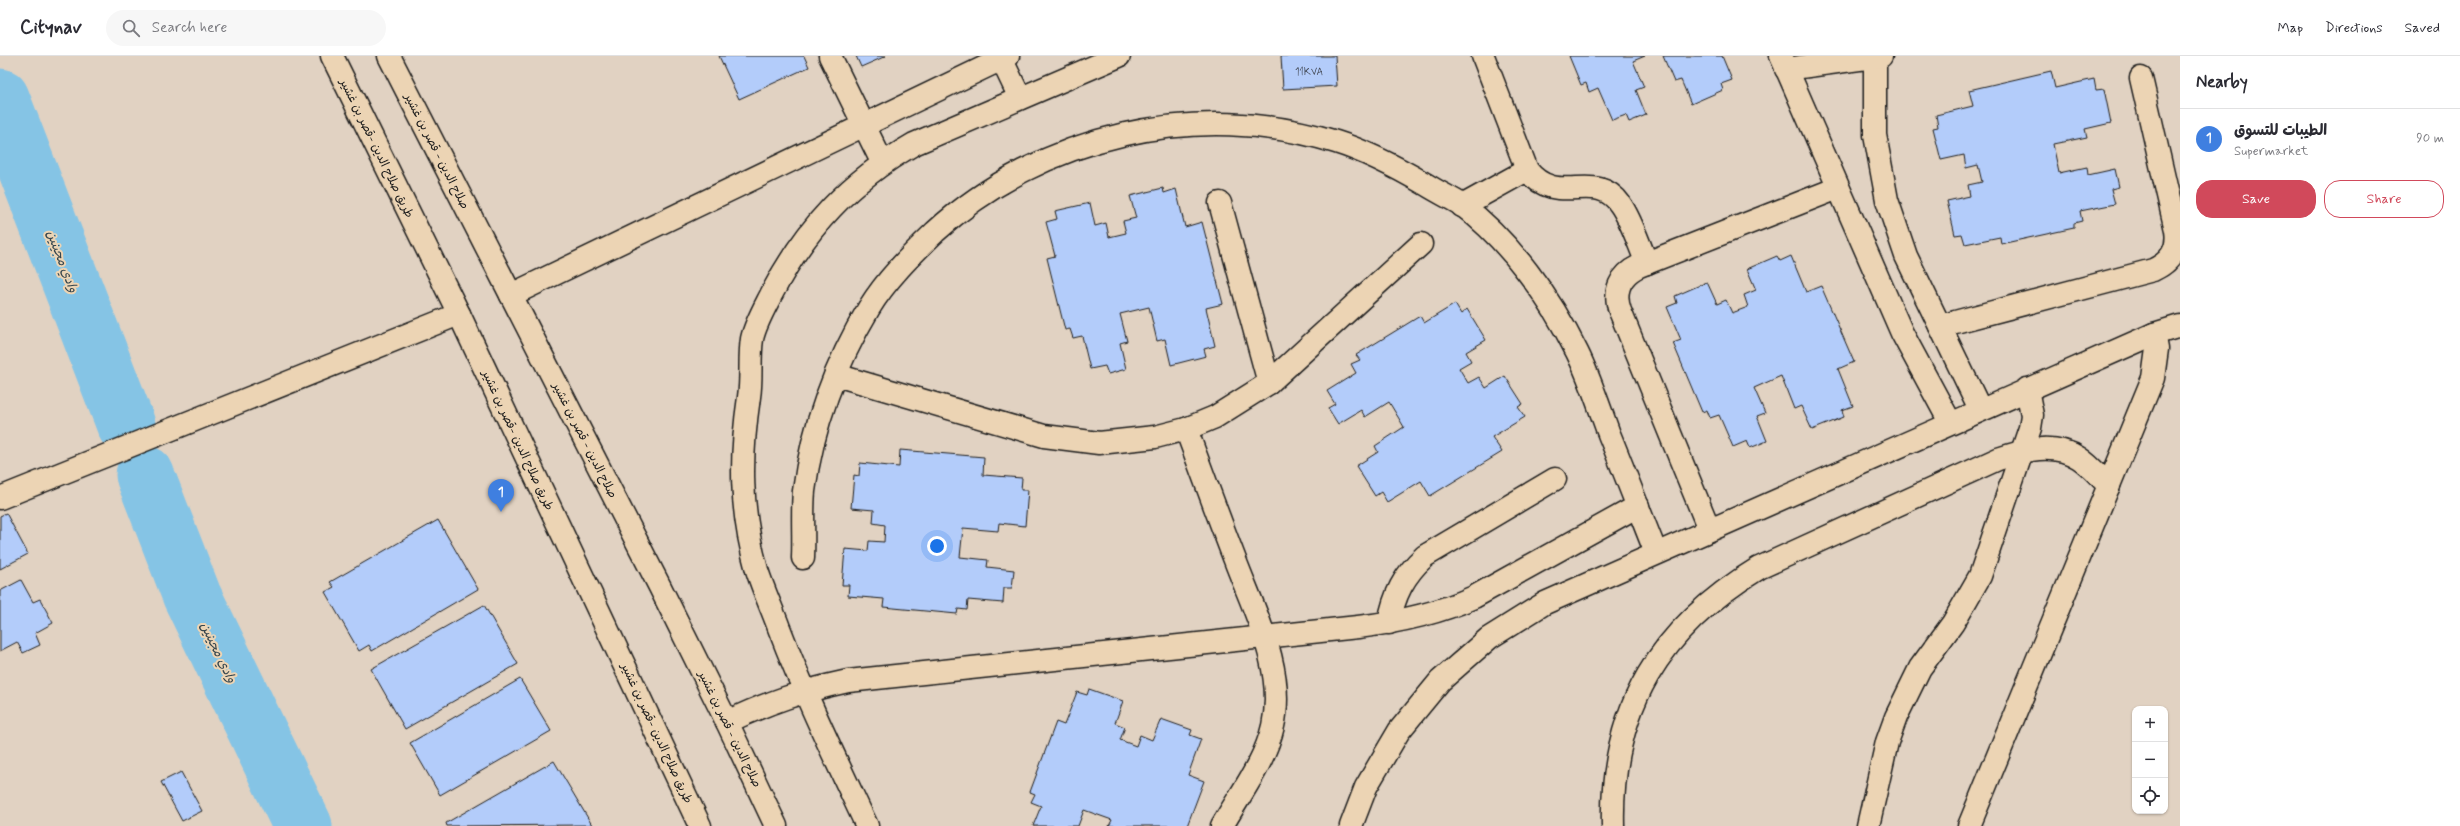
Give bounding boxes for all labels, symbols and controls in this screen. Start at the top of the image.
search box [106,10,386,46]
text: Citynav [20,15,82,40]
icon: search [120,17,142,39]
text: Search here [152,18,227,38]
text: Map [2277,19,2303,37]
text: Directions [2325,19,2383,37]
text: Saved [2405,19,2440,37]
house number: 11KVA [1295,66,1323,79]
text: Nearby [2196,71,2248,93]
street label: طريق صلاح الدين -قصر بن غشير [335,75,417,221]
street label: صلاح الدين - قصر بن غشير [399,90,472,212]
text: الطيبات للتسوق [2234,121,2327,141]
text: 1 [2206,130,2212,147]
text: 90 m [2416,130,2444,147]
text: Supermarket [2234,143,2308,160]
button: Save [2196,180,2316,218]
button: Share [2324,180,2444,218]
water label: وادي مجينين [42,228,81,295]
street label: طريق صلاح الدين -قصر بن غشير [477,367,557,513]
street label: صلاح الدين - قصر بن غشير [547,379,620,501]
pin: 1 [488,479,514,512]
your location [927,536,947,556]
water label: وادي مجينين [196,620,240,686]
street label: طريق صلاح الدين -قصر بن غشير [616,660,696,806]
street label: صلاح الدين - قصر بن غشير [693,668,764,790]
map controls [2132,706,2168,814]
button: + [2132,706,2168,742]
button: − [2132,742,2168,778]
button: locate [2132,778,2168,814]

